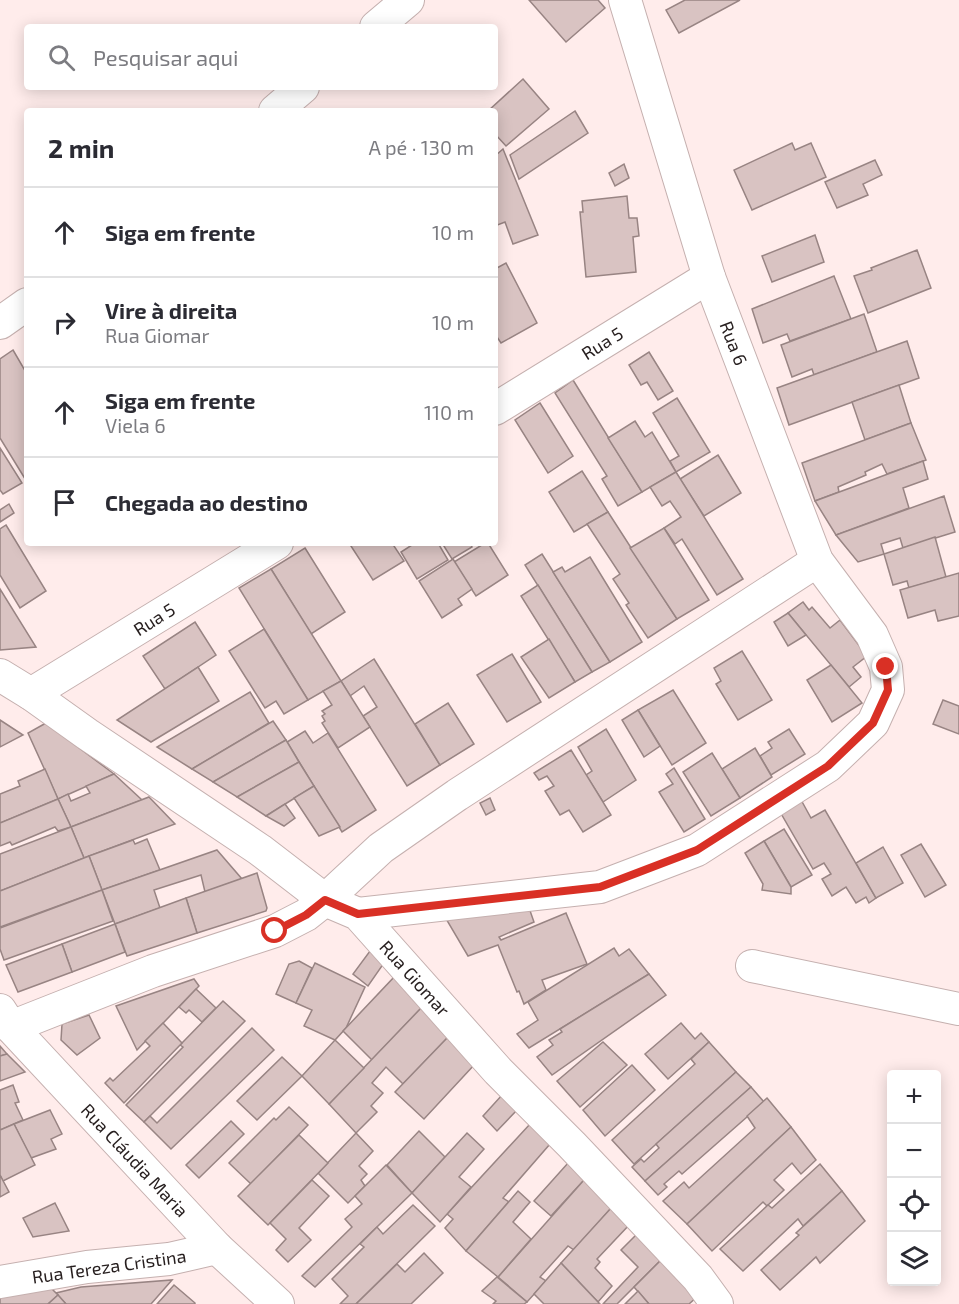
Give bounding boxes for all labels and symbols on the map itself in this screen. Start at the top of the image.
street label: Rua 6 [716,318,752,368]
street label: Rua 5 [577,322,627,364]
street label: Rua 5 [129,598,179,640]
route end [872,653,898,679]
route start [261,917,287,943]
street label: Rua Giomar [375,936,455,1020]
street label: Rua Cláudia Maria [77,1099,193,1221]
street label: Rua Tereza Cristina [30,1244,188,1288]

